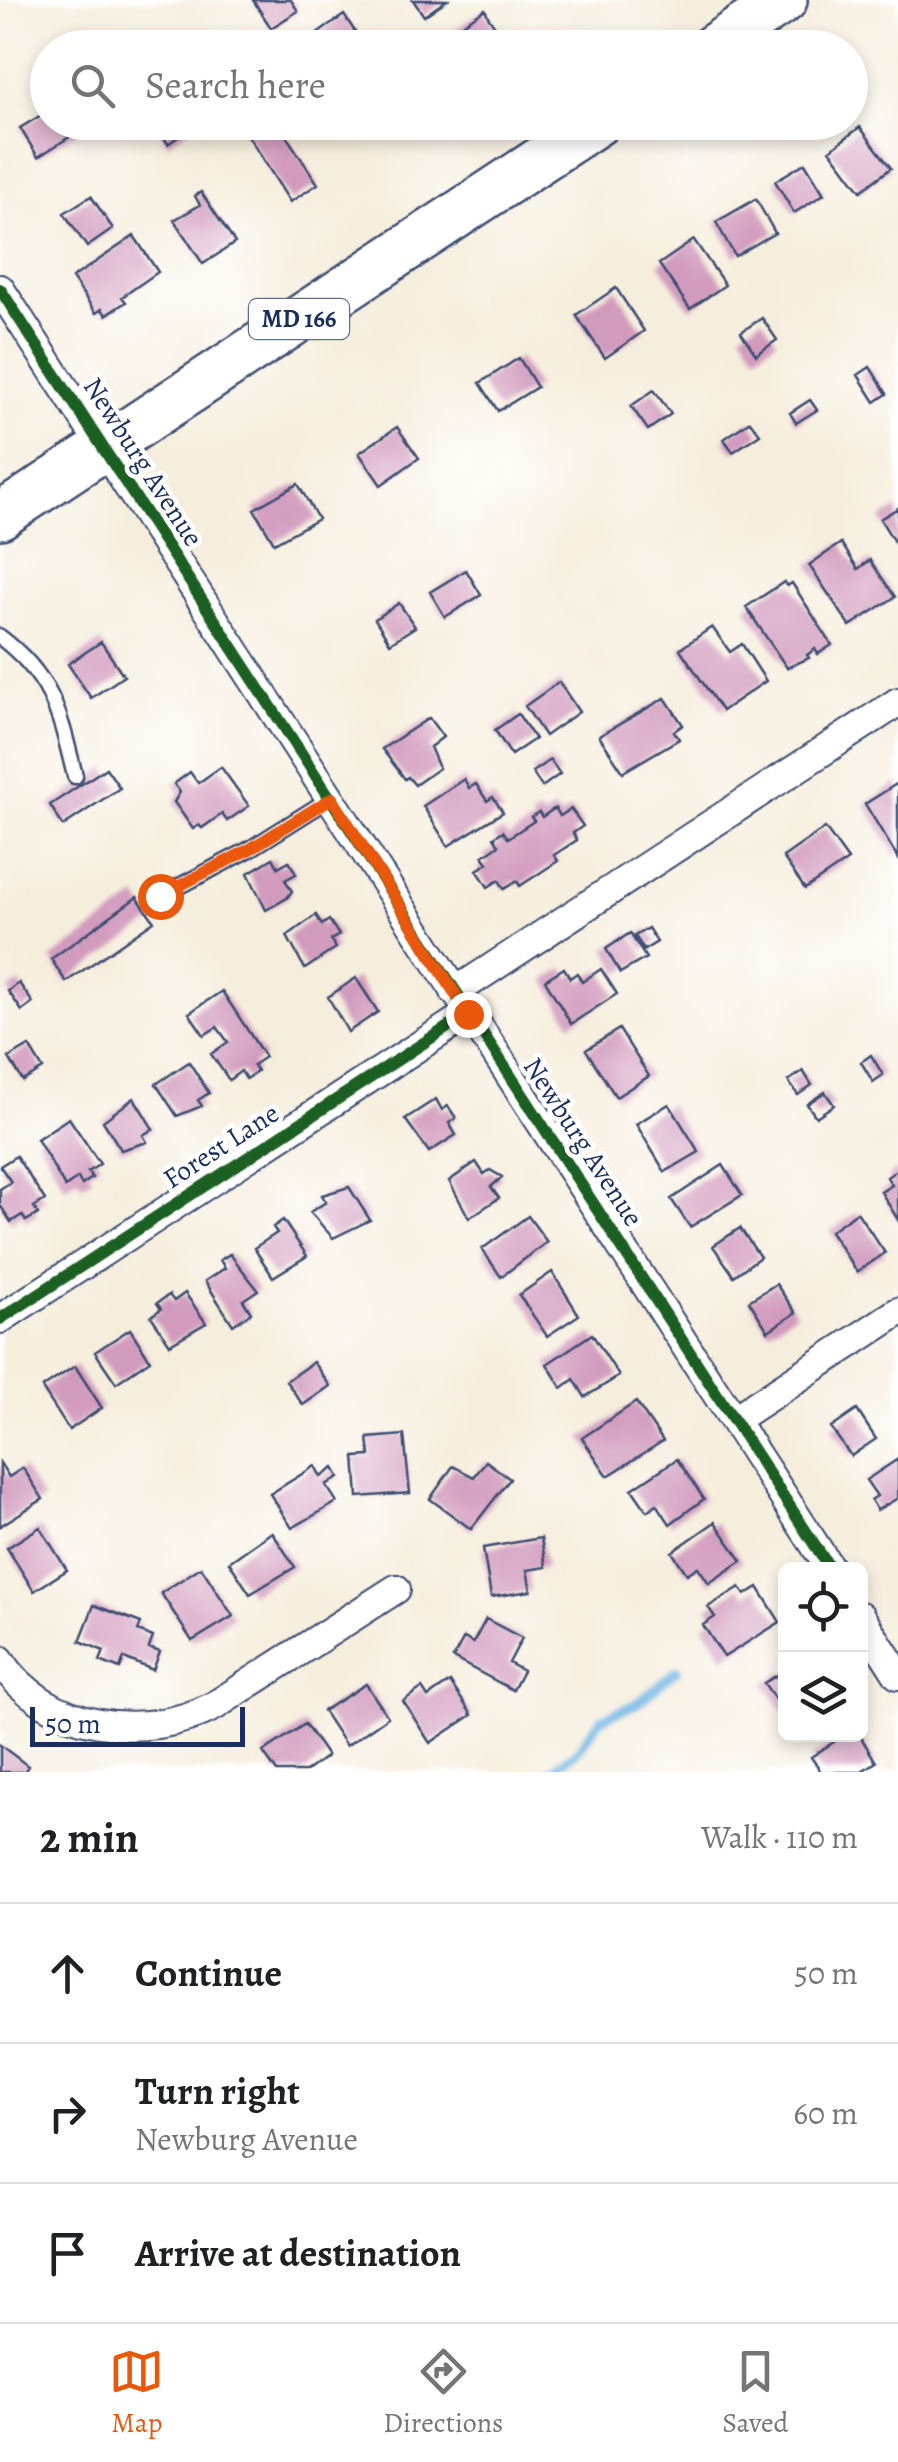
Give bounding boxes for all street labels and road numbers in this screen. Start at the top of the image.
road number: MD 166 [249,299,349,339]
street label: Newburg Avenue [74,370,212,554]
street label: Newburg Avenue [514,1050,652,1234]
street label: Forest Lane [156,1094,286,1198]

